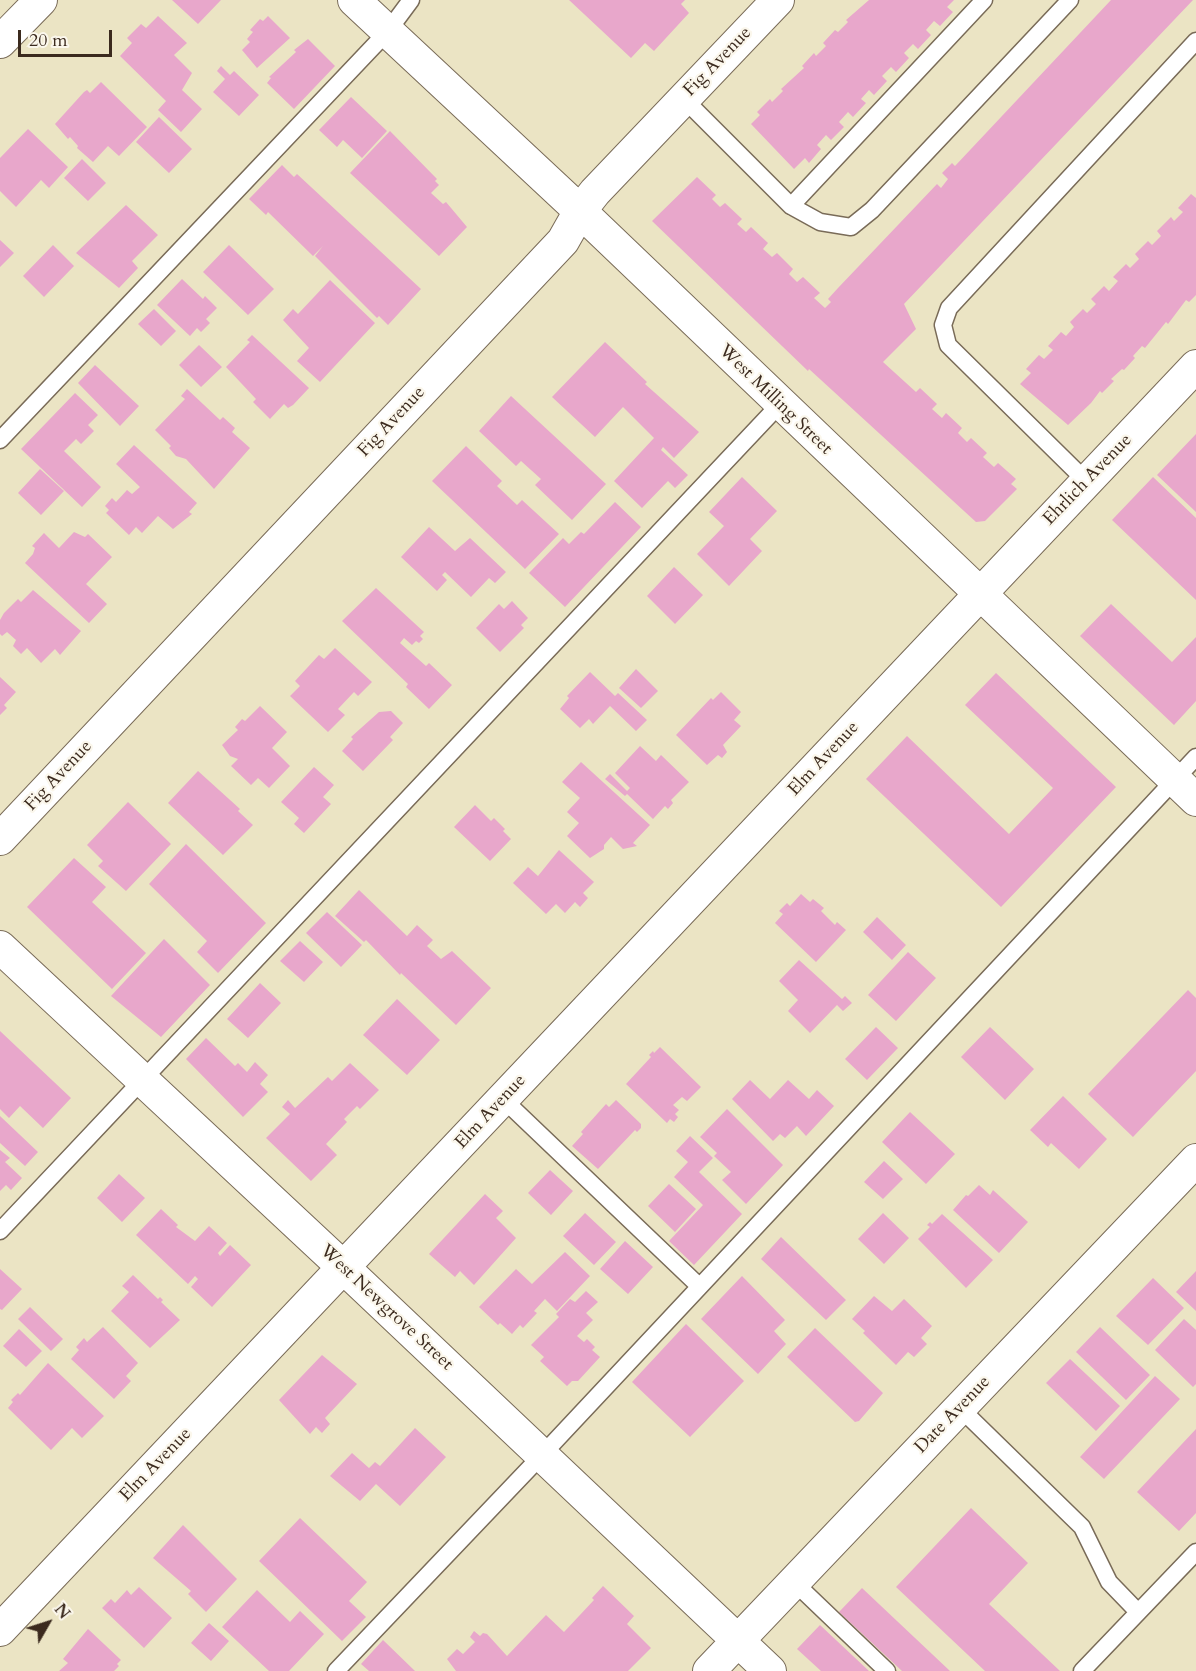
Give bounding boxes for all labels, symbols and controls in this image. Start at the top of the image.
scale bar [21,18,116,56]
street label: Fig Avenue [679,23,757,101]
text: 20 m [29,28,68,53]
street label: West Milling Street [714,340,836,460]
street label: Fig Avenue [354,382,430,462]
street label: Ehrlich Avenue [1039,430,1137,530]
street label: Elm Avenue [784,717,864,801]
street label: Fig Avenue [21,736,97,816]
street label: Elm Avenue [451,1070,531,1154]
street label: West Newgrove Street [315,1241,457,1375]
street label: Date Avenue [911,1372,995,1458]
street label: Elm Avenue [116,1424,196,1506]
north arrow [18,1593,78,1653]
text: N [49,1599,75,1624]

